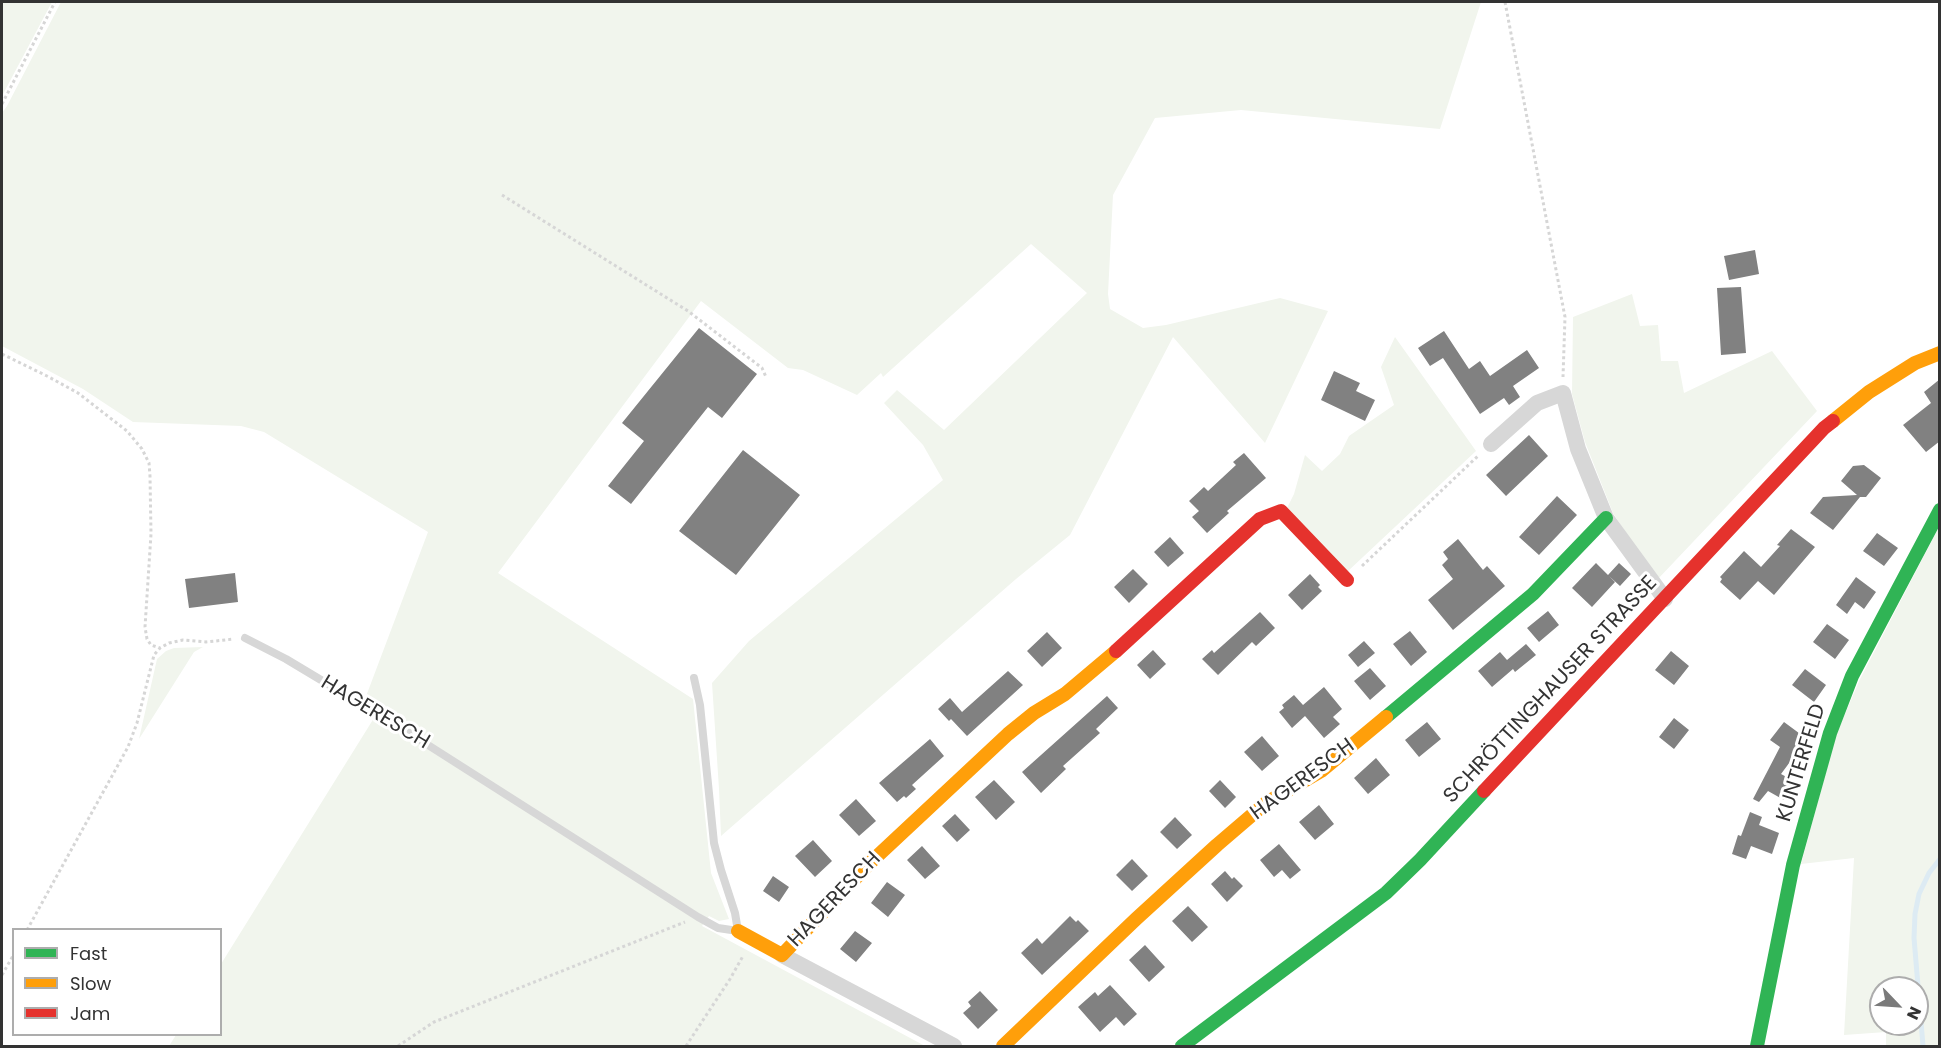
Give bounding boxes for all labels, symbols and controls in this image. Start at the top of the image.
street label: SCHRÖTTINGHAUSER STRASSE [1439,571,1663,809]
street label: HAGERESCH [316,671,434,755]
street label: KUNTERFELD [1772,701,1832,825]
street label: HAGERESCH [1246,734,1360,826]
street label: HAGERESCH [783,847,887,953]
legend [12,928,222,1036]
text: Fast [70,941,107,966]
text: Slow [70,971,111,996]
north arrow [1869,976,1929,1036]
text: Jam [70,1001,110,1026]
text: N [1901,1003,1927,1023]

